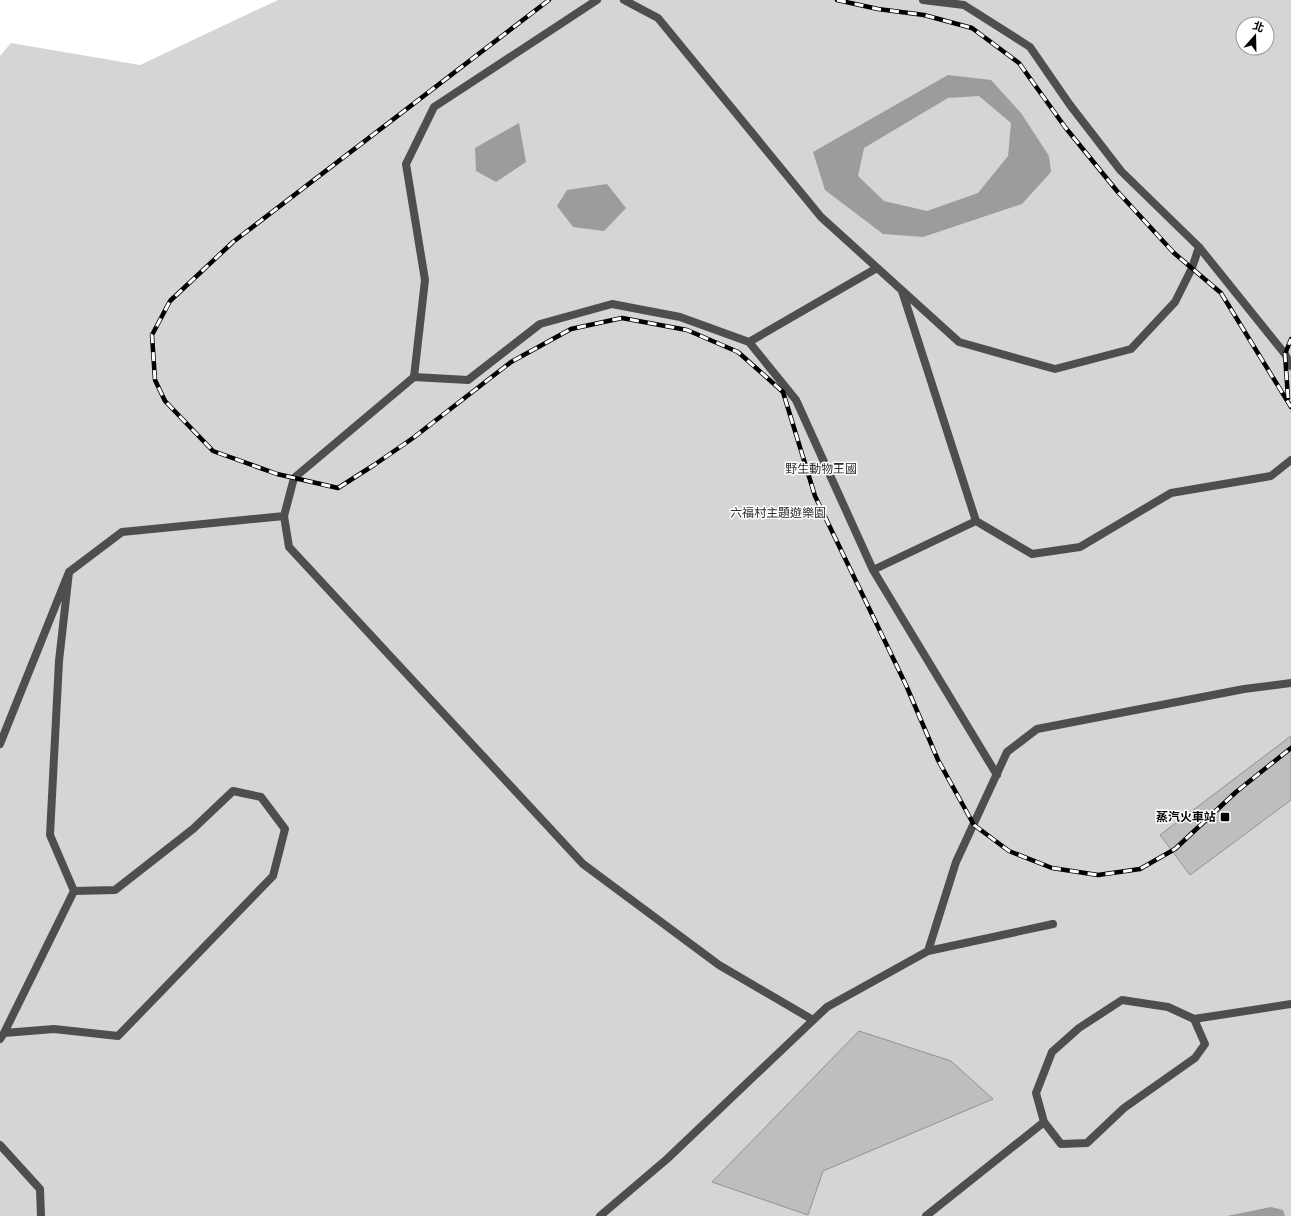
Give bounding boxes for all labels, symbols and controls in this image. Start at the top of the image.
north arrow [1235,16,1275,56]
text: 北 [1251,18,1266,35]
park label: 野生動物王國 [785,461,857,476]
park label: 六福村主題遊樂園 [730,505,826,520]
place label: 蒸汽火車站 [1156,809,1216,824]
marker: 蒸汽火車站 [1219,811,1231,823]

